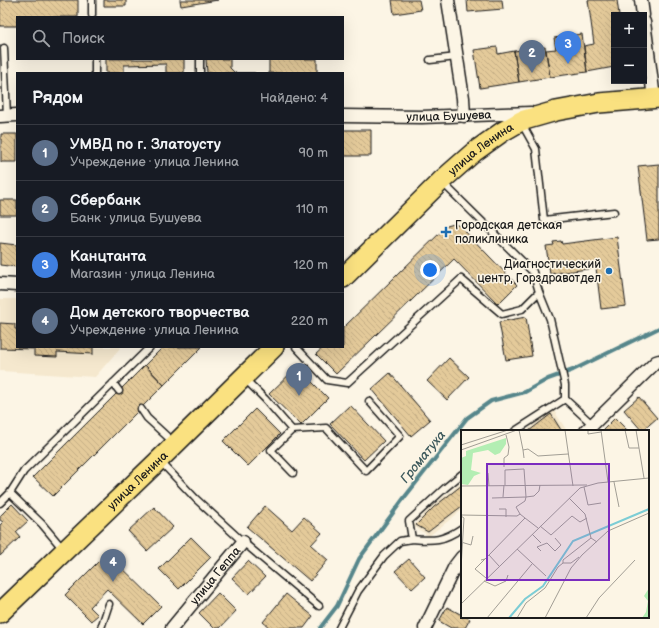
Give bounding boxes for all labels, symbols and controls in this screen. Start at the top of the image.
map controls [611,12,647,84]
button: + [611,12,647,48]
search box [16,16,344,60]
icon: search [30,27,52,49]
text: Поиск [62,29,105,48]
pin: 3 [555,31,581,64]
pin: 2 [519,40,545,73]
button: − [611,48,647,84]
text: Рядом [32,88,83,108]
text: Найдено: 4 [260,90,328,106]
street label: улица Бушуева [406,107,492,125]
street label: улица Ленина [445,120,516,179]
text: УМВД по г. Златоусту [70,135,221,154]
text: 1 [42,145,48,161]
text: 90 m [299,145,328,161]
text: Учреждение · улица Ленина [70,154,239,170]
text: Сбербанк [70,191,141,210]
text: 2 [41,201,49,217]
text: 110 m [296,201,328,217]
text: Банк · улица Бушуева [70,210,202,226]
place label: Городская детская поликлиника [455,218,562,247]
marker: Городская детская поликлиника [440,226,452,238]
text: Канцтанта [70,247,146,266]
text: 3 [41,257,49,273]
text: 120 m [293,257,328,273]
place label: Диагностический центр, Горздравотдел [478,257,601,286]
your location [420,260,440,280]
text: Магазин · улица Ленина [70,266,215,282]
marker: Диагностический центр, Горздравотдел [604,266,614,276]
text: Дом детского творчества [70,303,249,322]
text: 4 [41,313,49,329]
text: 220 m [291,313,328,329]
text: Учреждение · улица Ленина [70,322,239,338]
pin: 1 [286,363,312,396]
water label: Громатуха [397,427,449,487]
inset map [461,430,649,618]
street label: улица Ленина [104,448,171,513]
street label: улица Геппа [187,543,244,608]
pin: 4 [100,549,126,582]

